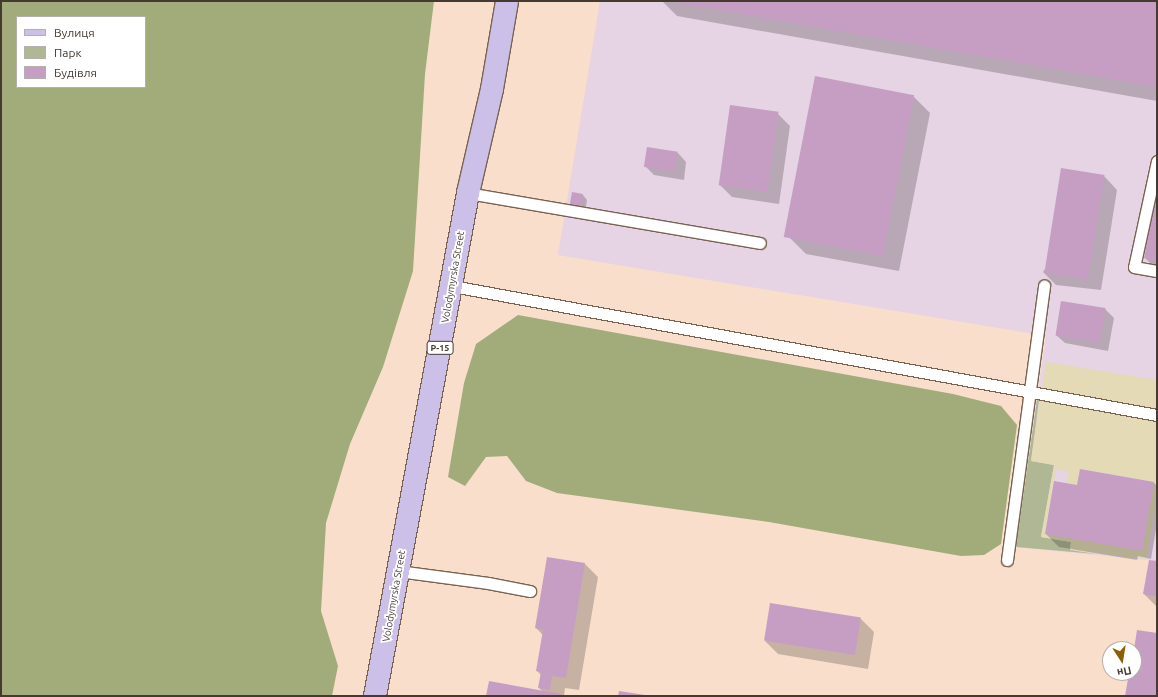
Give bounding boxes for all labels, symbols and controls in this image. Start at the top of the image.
legend [16,16,146,88]
text: Вулиця [54,26,95,39]
text: Парк [54,46,82,59]
text: Будівля [54,66,97,79]
street label: Volodymyrska Street [439,230,467,324]
road number: Р-15 [426,341,454,355]
street label: Volodymyrska Street [380,549,408,643]
north arrow [1102,641,1142,681]
text: Пн [1116,664,1133,679]

